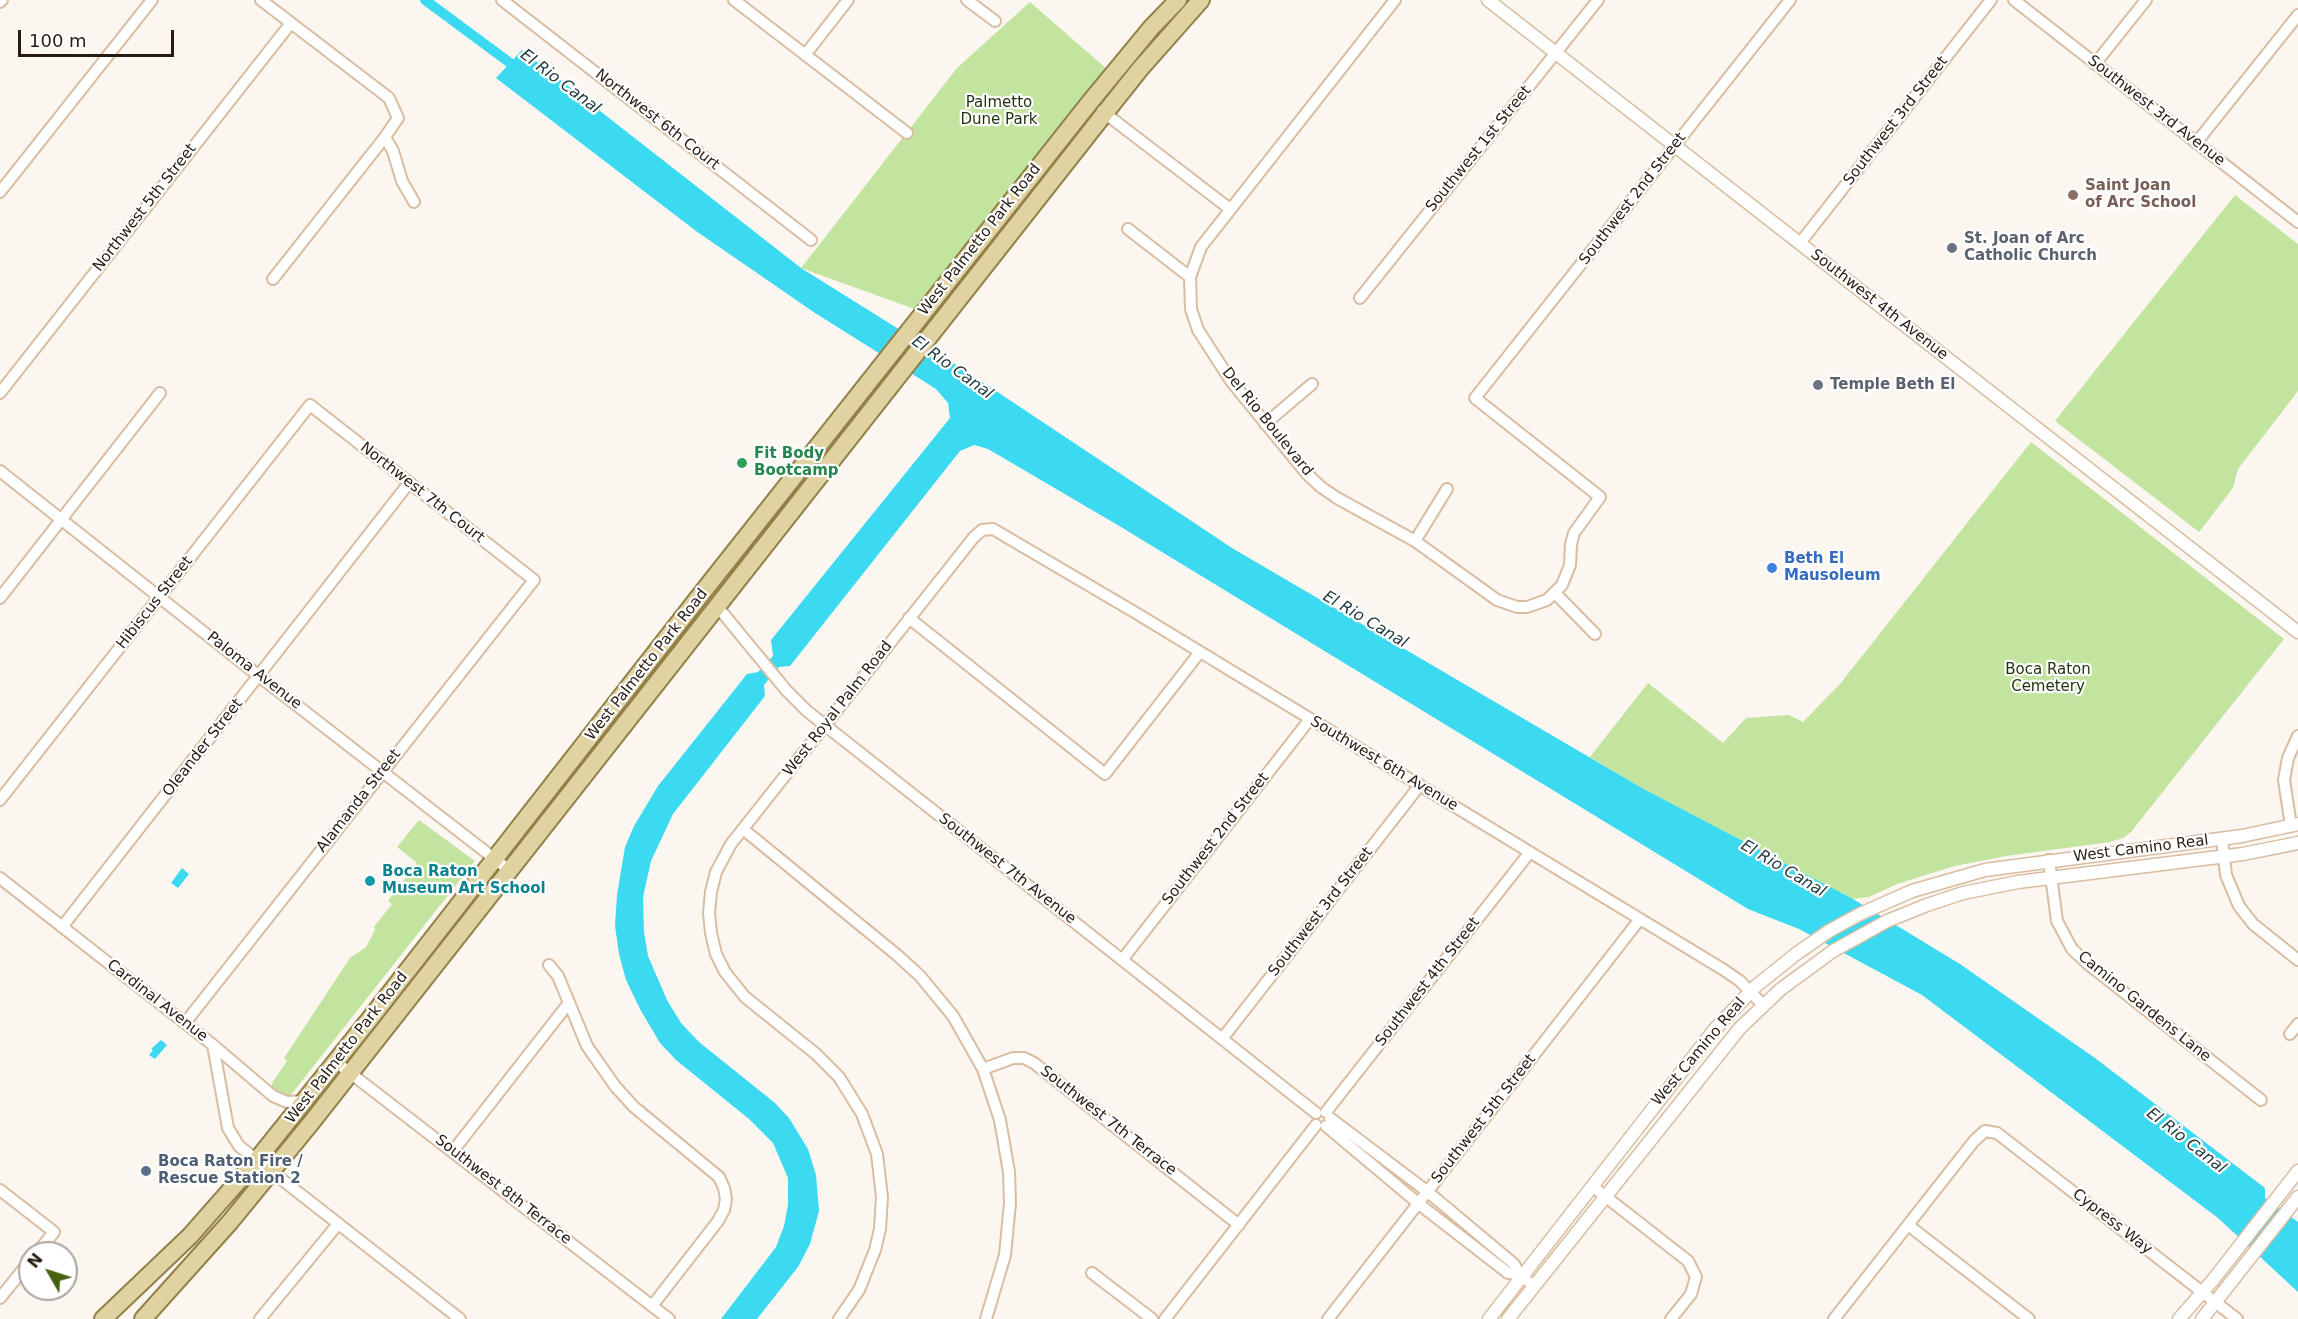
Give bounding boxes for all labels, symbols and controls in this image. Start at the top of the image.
scale bar [21,18,177,56]
text: 100 m [29,30,87,51]
water label: El Rio Canal [516,46,604,118]
street label: Southwest 3rd Avenue [2084,52,2228,170]
street label: Southwest 3rd Street [1840,53,1952,189]
street label: Northwest 6th Court [591,66,723,174]
street label: Southwest 1st Street [1423,82,1535,216]
park label: Palmetto Dune Park [961,94,1037,129]
street label: Southwest 2nd Street [1576,129,1690,269]
street label: Northwest 5th Street [90,141,200,275]
street label: West Palmetto Park Road [915,160,1045,320]
place label: Saint Joan of Arc School [2085,177,2196,212]
marker: Saint Joan of Arc School [2066,188,2080,202]
place label: St. Joan of Arc Catholic Church [1964,230,2097,265]
marker: St. Joan of Arc Catholic Church [1945,241,1959,255]
street label: Southwest 4th Avenue [1807,246,1951,364]
water label: El Rio Canal [908,332,996,404]
street label: Del Rio Boulevard [1218,364,1316,480]
place label: Temple Beth El [1830,376,1955,394]
marker: Temple Beth El [1811,378,1825,392]
street label: Northwest 7th Court [356,439,488,547]
place label: Fit Body Bootcamp [754,445,839,480]
marker: Fit Body Bootcamp [735,456,749,470]
place label: Beth El Mausoleum [1784,550,1881,585]
street label: Hibiscus Street [113,553,197,653]
marker: Beth El Mausoleum [1765,561,1779,575]
street label: West Palmetto Park Road [582,585,712,745]
water label: El Rio Canal [1319,587,1411,653]
street label: Paloma Avenue [203,628,305,714]
street label: West Royal Palm Road [780,638,896,780]
park label: Boca Raton Cemetery [2005,661,2091,696]
street label: Oleander Street [159,696,247,800]
street label: Southwest 6th Avenue [1307,713,1461,815]
street label: Alamanda Street [313,746,405,856]
street label: Southwest 2nd Street [1159,769,1273,909]
street label: Southwest 7th Avenue [935,810,1079,928]
street label: West Camino Real [2072,832,2210,866]
water label: El Rio Canal [1737,836,1829,902]
street label: Southwest 3rd Street [1265,844,1377,980]
place label: Boca Raton Museum Art School [382,863,546,898]
marker: Boca Raton Museum Art School [363,874,377,888]
street label: Southwest 4th Street [1372,914,1484,1050]
street label: Camino Gardens Lane [2074,948,2214,1066]
street label: Cardinal Avenue [103,956,211,1046]
street label: West Palmetto Park Road [282,968,412,1128]
street label: West Camino Real [1648,994,1750,1110]
street label: Southwest 5th Street [1428,1051,1540,1187]
street label: Southwest 7th Terrace [1036,1062,1180,1180]
water label: El Rio Canal [2142,1104,2230,1178]
street label: Southwest 8th Terrace [431,1131,575,1249]
place label: Boca Raton Fire / Rescue Station 2 [158,1153,303,1188]
marker: Boca Raton Fire / Rescue Station 2 [139,1164,153,1178]
street label: Cypress Way [2069,1185,2155,1259]
north arrow [18,1241,78,1301]
text: N [24,1249,47,1272]

